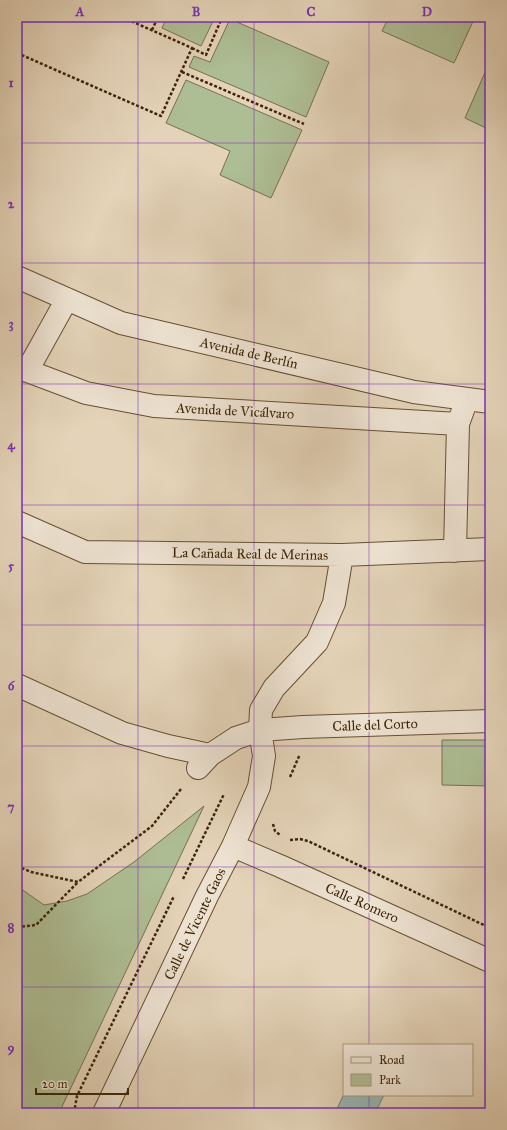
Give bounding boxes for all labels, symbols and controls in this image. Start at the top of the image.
text: A [75,4,85,20]
text: B [192,4,201,20]
text: C [307,4,316,20]
text: D [422,4,432,20]
text: 1 [8,75,14,91]
text: 2 [8,196,15,212]
text: 3 [8,316,14,332]
street label: Avenida de Berlín [197,333,300,373]
street label: Avenida de Vicálvaro [174,399,295,423]
text: 4 [7,437,15,453]
street label: La Cañada Real de Merinas [172,544,328,564]
text: 5 [8,558,15,574]
text: 6 [8,678,16,694]
street label: Calle del Corto [332,715,418,735]
text: 7 [8,799,15,815]
street label: Calle de Vicente Gaos [160,865,230,983]
street label: Calle Romero [323,879,401,927]
text: 8 [8,920,15,936]
text: 9 [8,1040,15,1056]
legend [343,1044,473,1096]
text: Road [379,1053,405,1067]
scale bar [36,1070,128,1096]
text: Park [379,1073,401,1087]
text: 20 m [42,1077,68,1091]

